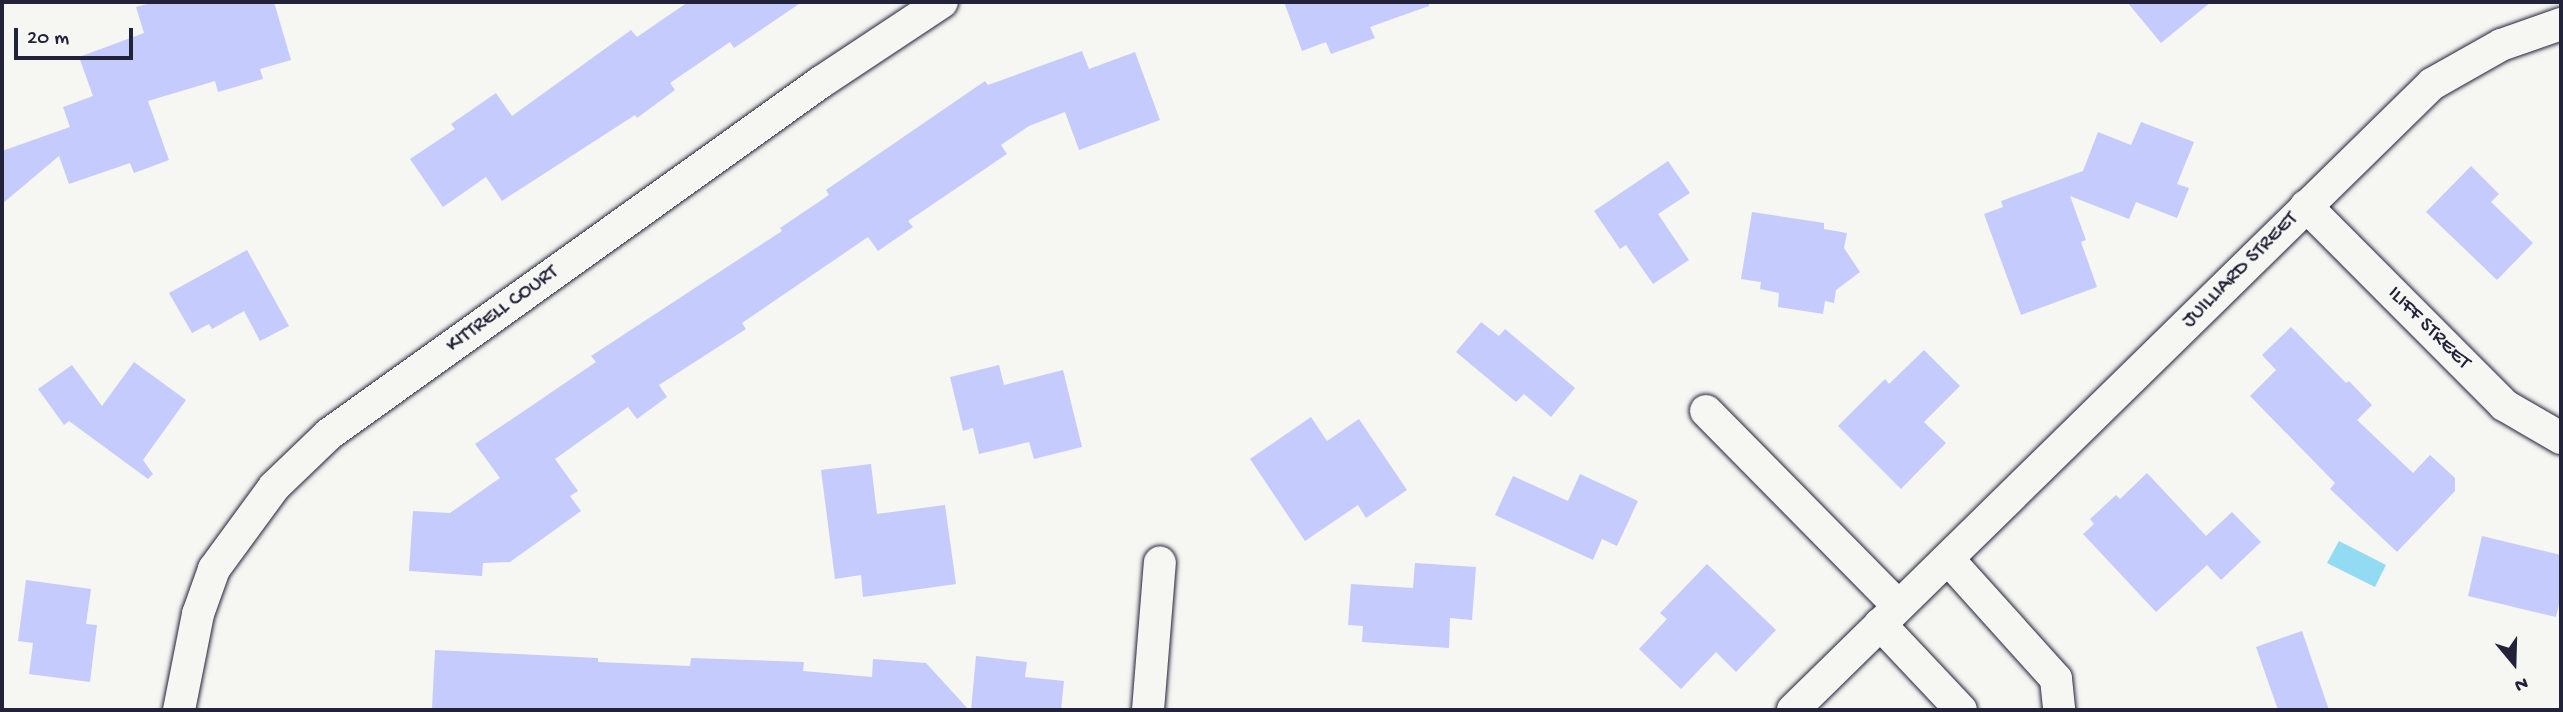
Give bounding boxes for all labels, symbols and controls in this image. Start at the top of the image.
scale bar [18,14,136,58]
text: 20 m [27,27,69,52]
street label: JUILLIARD STREET [2178,208,2304,334]
street label: KITTRELL COURT [442,261,564,359]
street label: ILIFF STREET [2381,282,2475,376]
north arrow [2479,628,2549,698]
text: N [2511,670,2531,696]

